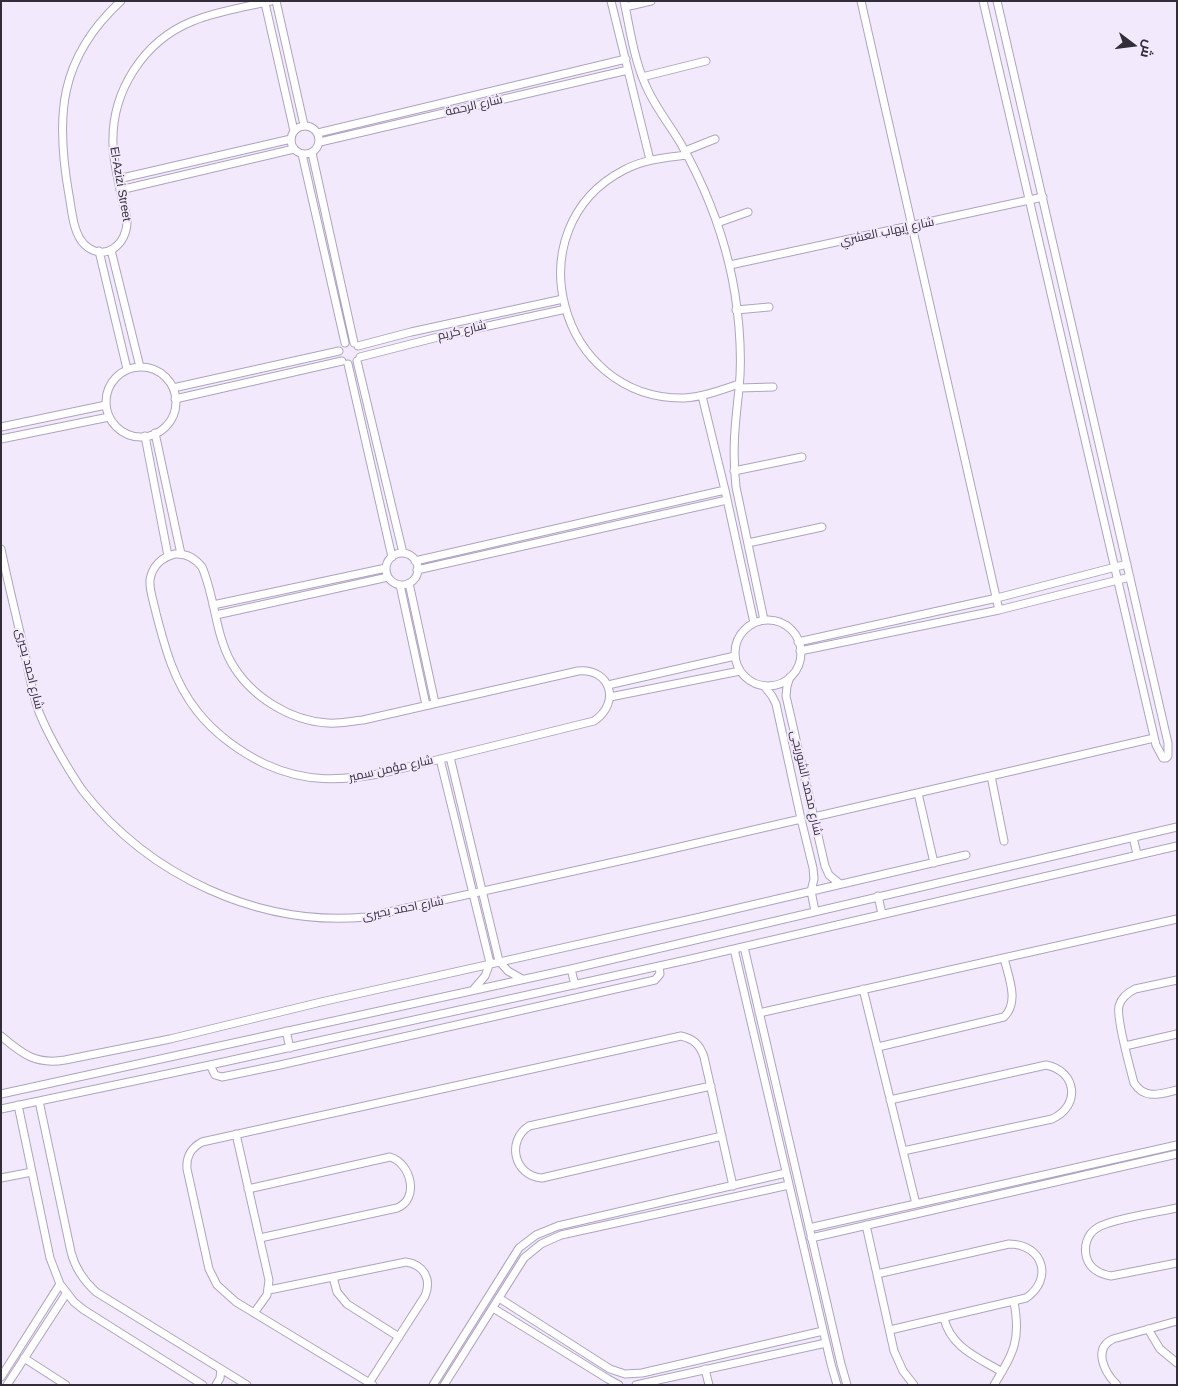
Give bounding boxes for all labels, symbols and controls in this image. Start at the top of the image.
north arrow [1108,20,1158,70]
text: ش [1137,38,1158,60]
street label: شارع الرحمة [444,92,504,120]
street label: El-Azizi Street [106,146,134,222]
street label: شارع إيهاب العشري [839,215,935,249]
street label: شارع كريم [436,318,488,344]
street label: شارع احمد بحيرى [12,627,46,711]
street label: شارع محمد الشوربجى [787,729,825,837]
street label: شارع مؤمن سمير [348,753,434,785]
street label: شارع احمد بحيرى [361,894,445,924]

